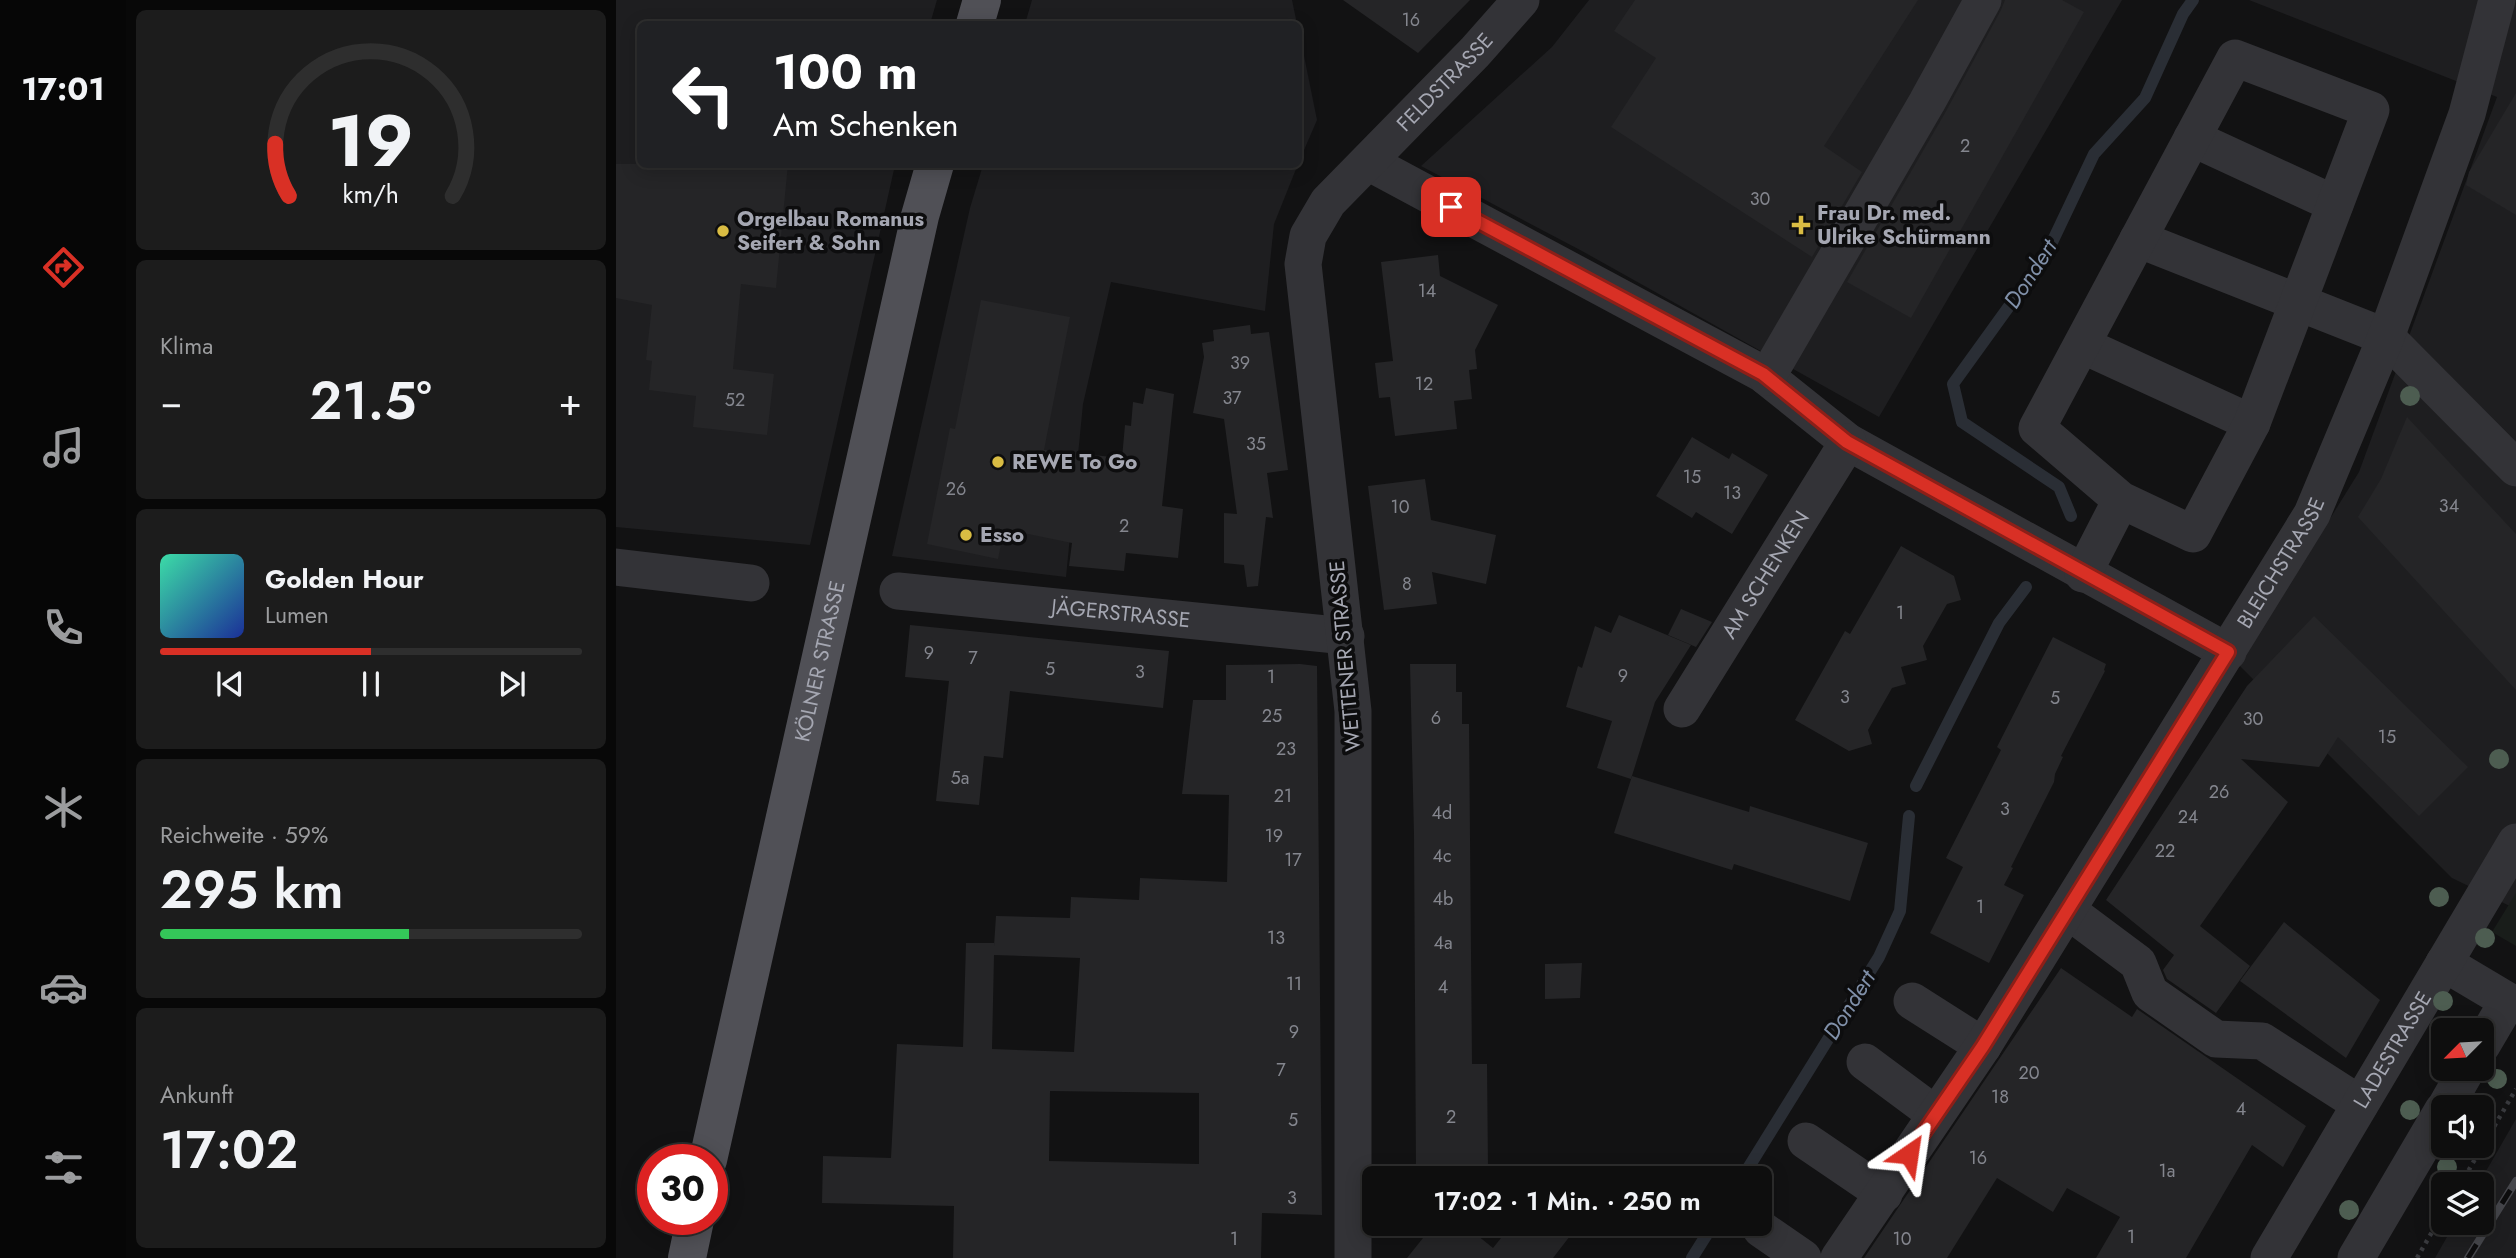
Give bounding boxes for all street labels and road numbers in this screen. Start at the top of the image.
street label: FELDSTRASSE [1390,26,1500,138]
street label: BLEICHSTRASSE [2230,493,2332,634]
street label: AM SCHENKEN [1714,505,1817,645]
street label: WETTENER STRASSE [1322,559,1368,753]
street label: KÖLNER STRASSE [787,578,853,745]
street label: JÄGERSTRASSE [1047,591,1192,635]
street label: LADESTRASSE [2346,986,2439,1114]

